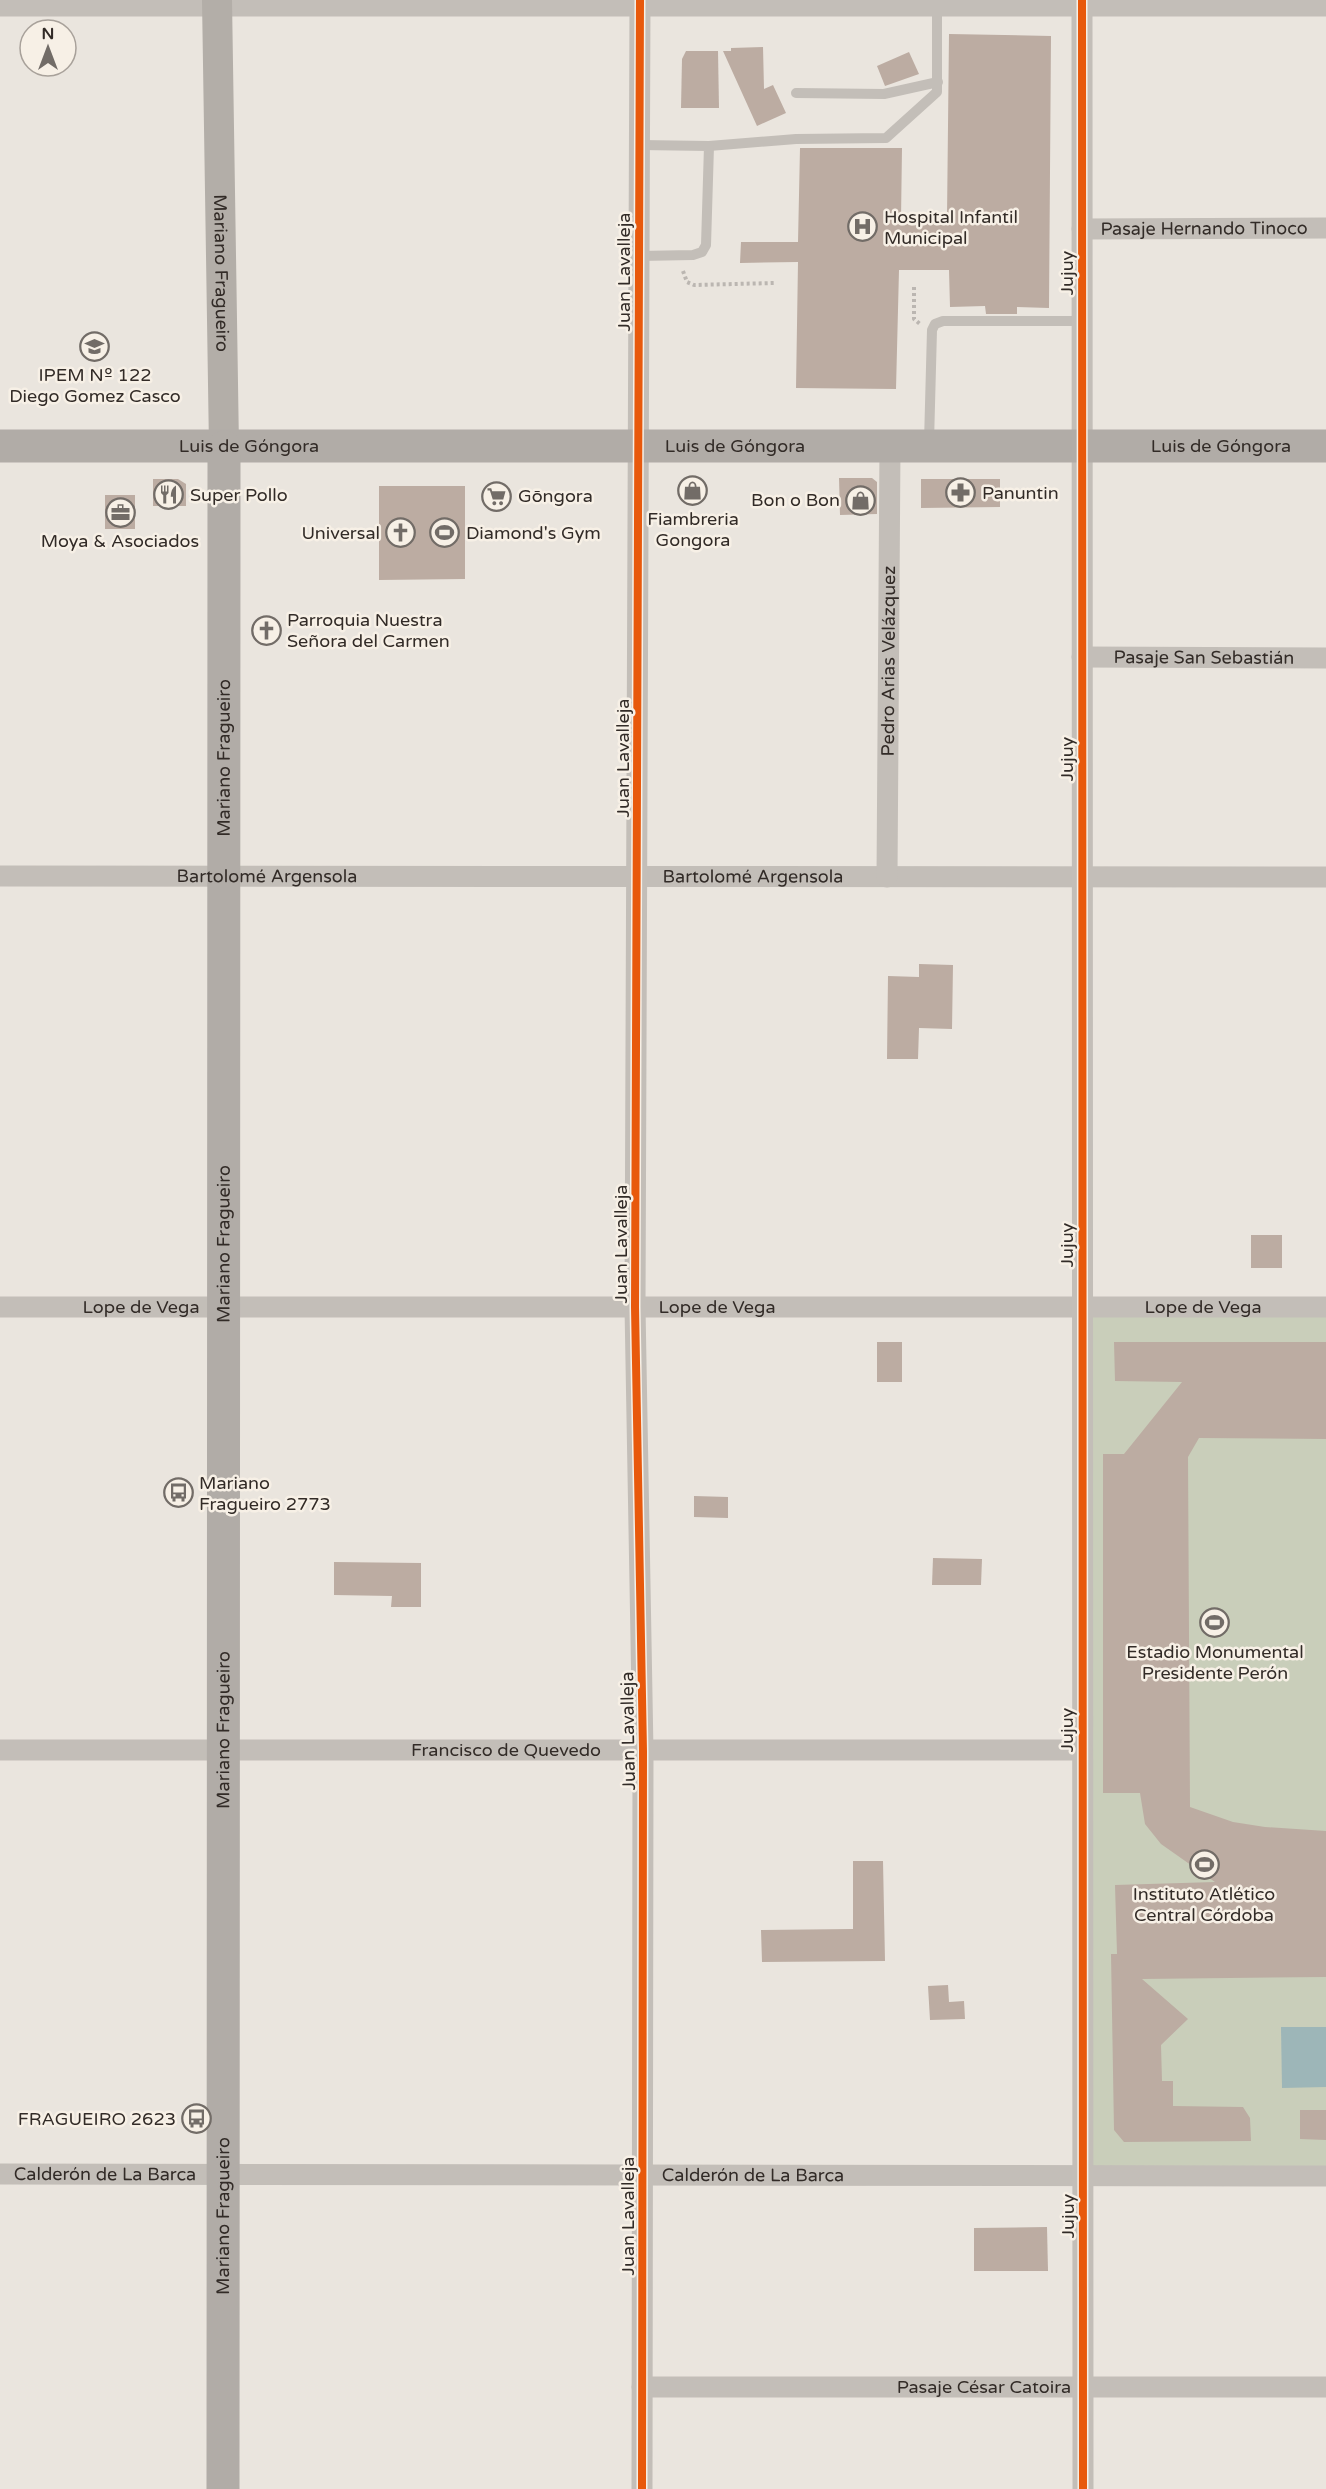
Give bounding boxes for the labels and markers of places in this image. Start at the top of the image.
place label: Hospital Infantil Municipal [884,206,1018,249]
hospital icon: Hospital Infantil Municipal [847,211,879,243]
school or university icon: IPEM Nº 122 Diego Gomez Casco [79,330,111,362]
place label: IPEM Nº 122 Diego Gomez Casco [9,364,181,407]
shop icon: Fiambreria Gongora [677,474,709,506]
pharmacy icon: Panuntin [945,477,977,509]
restaurant icon: Super Pollo [153,479,185,511]
supermarket icon: Gōngora [481,480,513,512]
place label: Panuntin [982,482,1059,504]
place label: Super Pollo [190,484,288,506]
shop icon: Bon o Bon [845,484,877,516]
place label: Gōngora [518,485,593,507]
place label: Bon o Bon [751,489,840,511]
office icon: Moya & Asociados [104,496,136,528]
place label: Fiambreria Gongora [647,508,739,551]
church icon: Universal [385,517,417,549]
sports icon: Diamond's Gym [429,517,461,549]
place label: Universal [302,522,380,544]
place label: Diamond's Gym [466,522,601,544]
place label: Moya & Asociados [41,530,199,552]
place label: Parroquia Nuestra Señora del Carmen [287,609,450,652]
church icon: Parroquia Nuestra Señora del Carmen [250,614,282,646]
place label: Mariano Fragueiro 2773 [199,1472,331,1515]
bus stop icon: Mariano Fragueiro 2773 [162,1477,194,1509]
sports icon: Estadio Monumental Presidente Perón [1199,1607,1231,1639]
place label: Estadio Monumental Presidente Perón [1126,1641,1304,1684]
sports icon: Instituto Atlético Central Córdoba [1188,1849,1220,1881]
place label: Instituto Atlético Central Córdoba [1133,1883,1275,1926]
bus stop icon: FRAGUEIRO 2623 [181,2103,213,2135]
place label: FRAGUEIRO 2623 [18,2108,176,2130]

